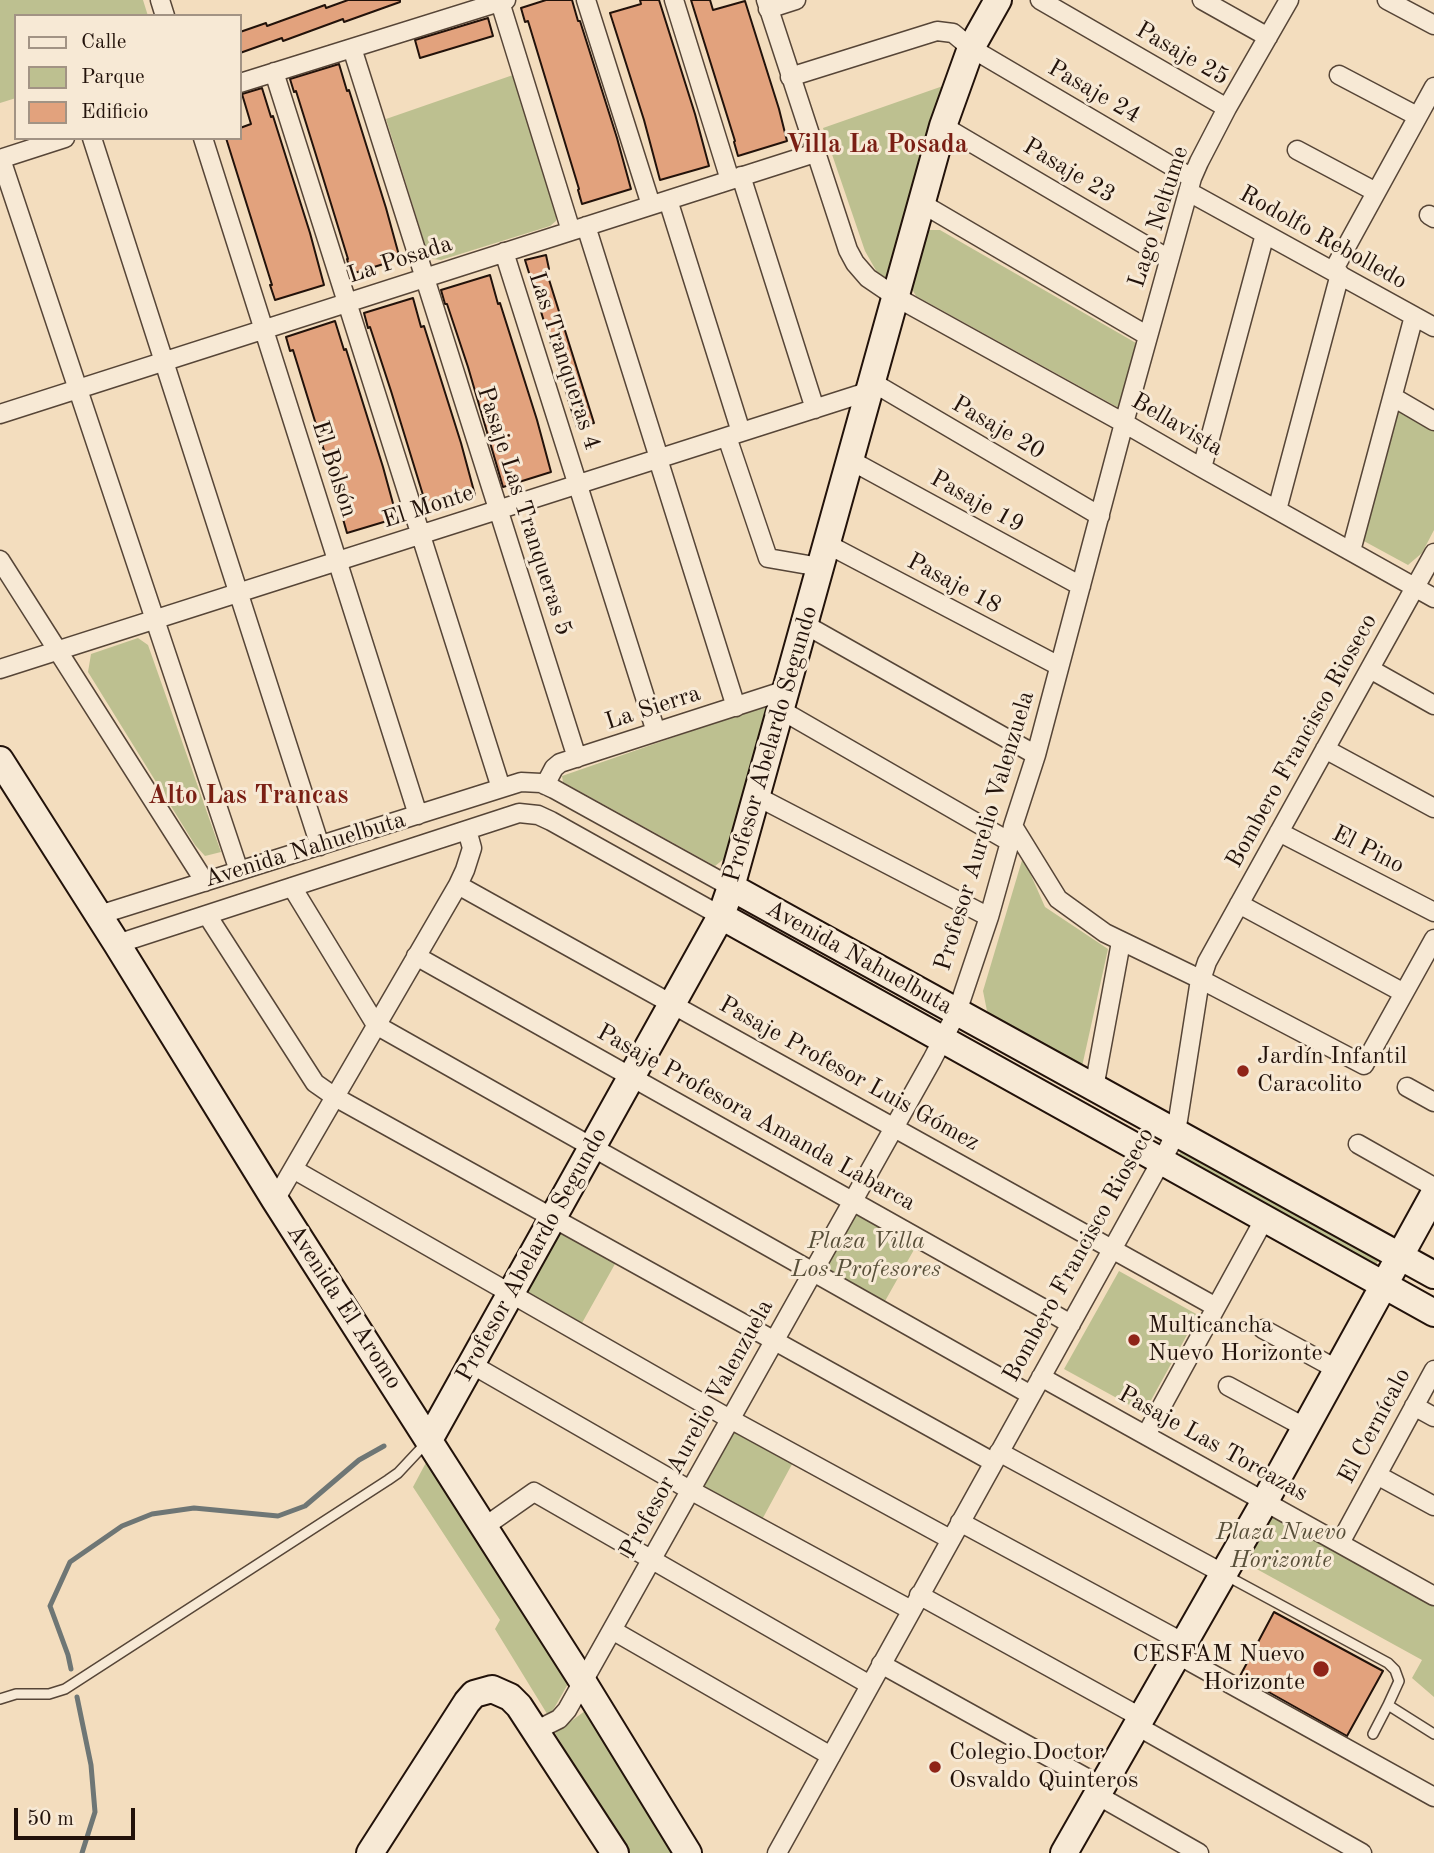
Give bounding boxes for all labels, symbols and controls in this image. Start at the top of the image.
legend [14,14,242,140]
street label: Pasaje 25 [1130,16,1234,92]
text: Calle [81,32,126,53]
street label: Pasaje 24 [1042,54,1146,130]
text: Parque [81,67,145,88]
text: Edificio [81,102,149,123]
district label: Villa La Posada [786,129,968,161]
street label: Pasaje 23 [1018,132,1120,210]
street label: Lago Neltume [1123,143,1195,291]
street label: Rodolfo Rebolledo [1234,180,1412,296]
street label: La Posada [344,230,456,290]
street label: Las Tranqueras 4 [522,268,606,454]
street label: Pasaje Las Tranqueras 5 [470,383,578,639]
street label: Bellavista [1126,387,1228,463]
street label: Pasaje 20 [946,390,1050,466]
street label: El Bolsón [305,417,363,521]
street label: Pasaje 19 [925,465,1029,539]
street label: El Monte [379,479,477,535]
street label: Pasaje 18 [902,547,1006,621]
street label: Profesor Abelardo Segundo [718,603,824,885]
street label: Bombero Francisco Rioseco [1220,609,1384,873]
street label: La Sierra [602,679,704,737]
street label: Profesor Aurelio Valenzuela [929,688,1041,974]
district label: Alto Las Trancas [148,780,348,812]
street label: Avenida Nahuelbuta [201,806,409,894]
street label: El Pino [1327,820,1409,880]
street label: Avenida Nahuelbuta [761,895,957,1021]
street label: Pasaje Profesor Luis Gómez [714,990,984,1158]
street label: Pasaje Profesora Amanda Labarca [592,1018,920,1218]
place label: Jardín Infantil Caracolito [1257,1043,1407,1099]
marker: Jardín Infantil Caracolito [1235,1063,1251,1079]
street label: Profesor Abelardo Segundo [450,1123,614,1387]
street label: Bombero Francisco Rioseco [997,1123,1161,1387]
street label: Avenida El Aromo [280,1219,408,1395]
park label: Plaza Villa Los Profesores [791,1228,941,1284]
street label: Profesor Aurelio Valenzuela [614,1295,780,1563]
place label: Multicancha Nuevo Horizonte [1148,1312,1323,1368]
marker: Multicancha Nuevo Horizonte [1126,1332,1142,1348]
street label: El Cernícalo [1333,1363,1417,1489]
street label: Pasaje Las Torcazas [1113,1380,1313,1508]
park label: Plaza Nuevo Horizonte [1216,1519,1346,1575]
place label: CESFAM Nuevo Horizonte [1132,1641,1305,1697]
marker: CESFAM Nuevo Horizonte [1311,1659,1331,1679]
place label: Colegio Doctor Osvaldo Quinteros [949,1739,1138,1795]
marker: Colegio Doctor Osvaldo Quinteros [927,1759,943,1775]
scale bar [18,1794,138,1838]
text: 50 m [27,1809,74,1830]

